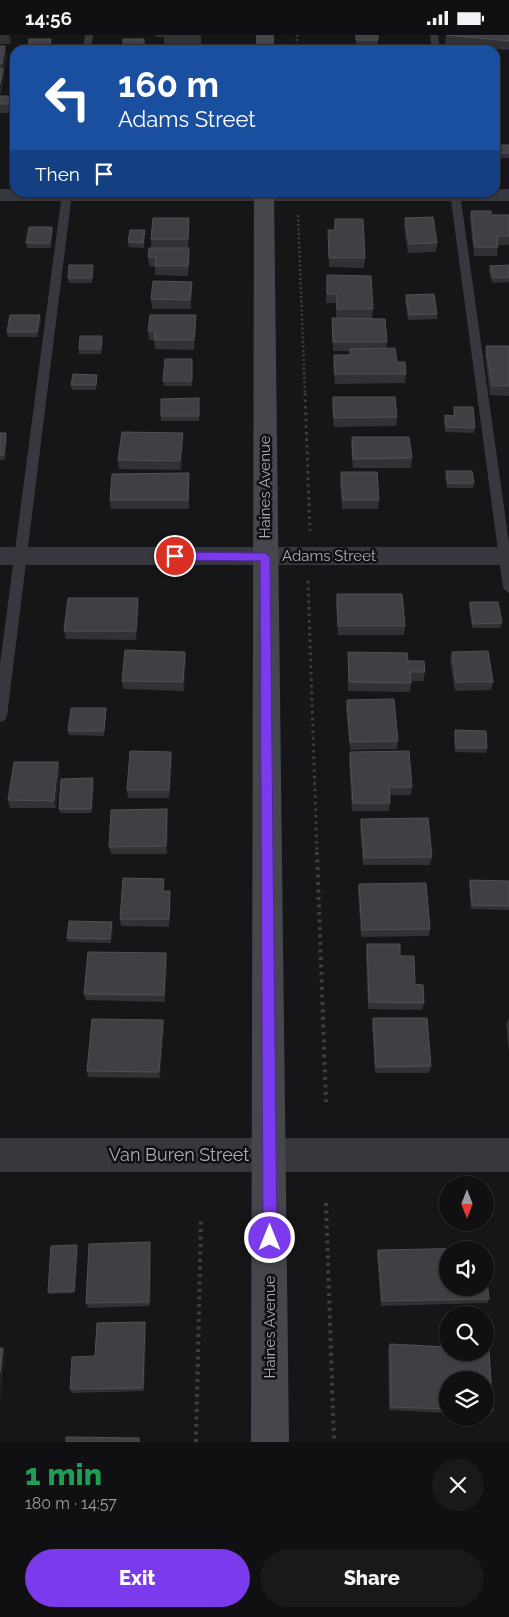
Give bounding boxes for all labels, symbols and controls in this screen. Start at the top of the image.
text: 14:56 [25,7,72,29]
text: 160 m [118,64,219,105]
icon: left [35,65,100,130]
text: Adams Street [118,106,256,132]
icon: arrive [90,160,118,188]
text: Then [35,163,80,185]
street label: Haines Avenue [256,435,274,539]
pin [154,535,196,577]
icon: arrive [161,542,189,570]
street label: Adams Street [282,547,376,565]
street label: Van Buren Street [109,1144,249,1165]
north arrow [439,1176,494,1231]
map controls [439,1176,494,1426]
position arrow [243,1211,295,1263]
button: sound [439,1241,494,1296]
street label: Haines Avenue [261,1275,279,1379]
button: search [439,1306,494,1361]
button: layers [439,1371,494,1426]
text: 1 min [25,1457,102,1492]
button: close [432,1459,484,1511]
text: 180 m · 14:57 [25,1494,117,1513]
button: Exit [25,1549,250,1607]
button: Share [260,1549,484,1607]

